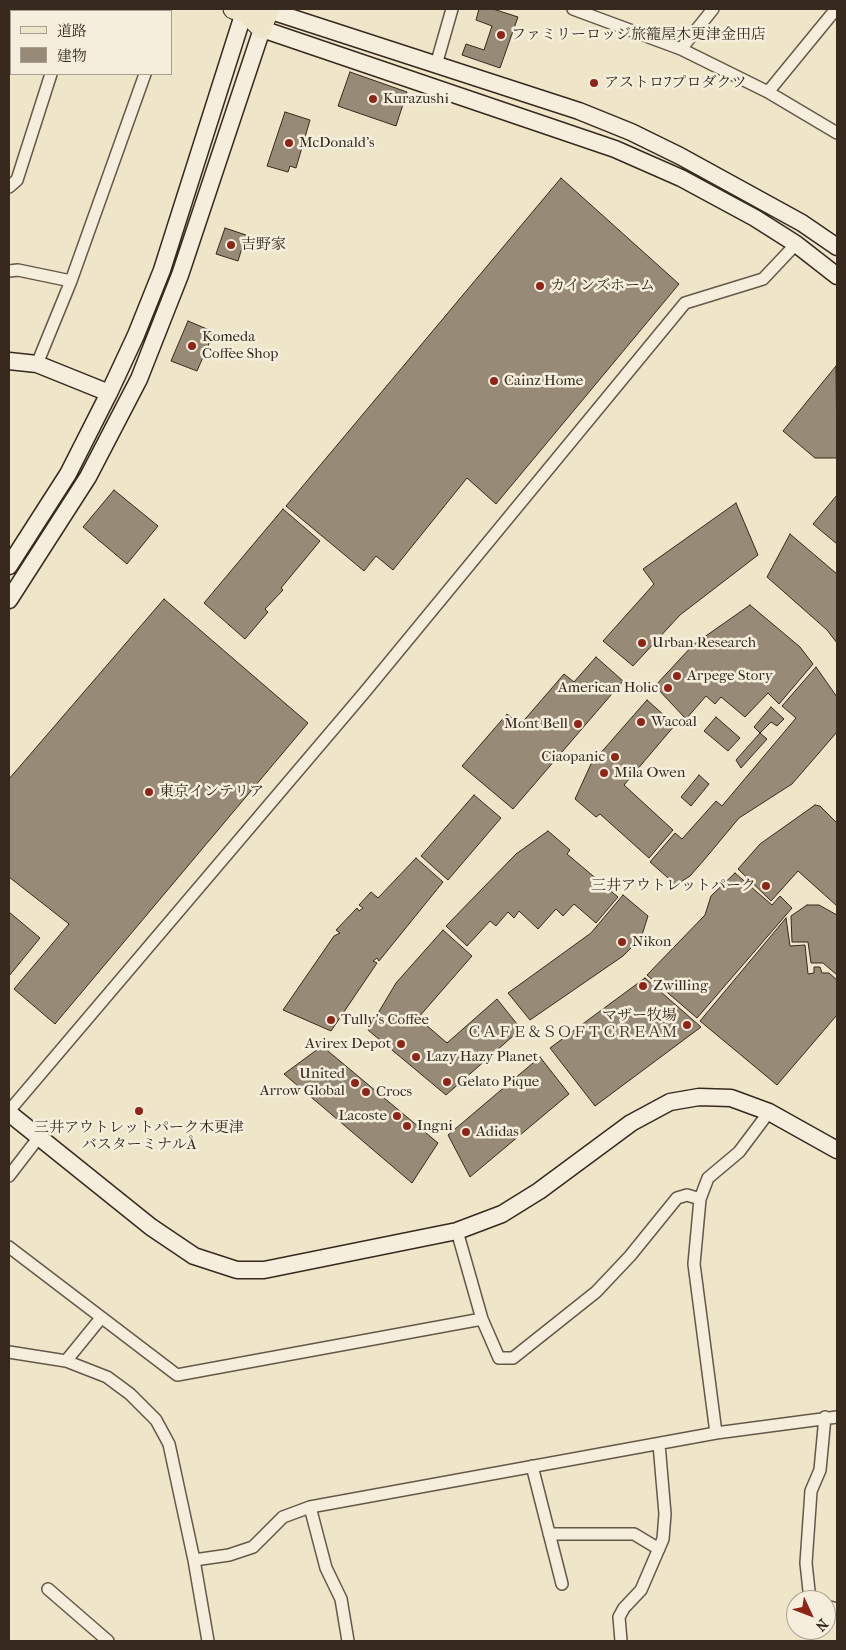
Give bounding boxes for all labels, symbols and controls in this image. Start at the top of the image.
legend [10,10,172,75]
text: 道路 [57,22,87,40]
place label: ファミリーロッジ旅籠屋木更津金田店 [511,26,766,44]
marker: ファミリーロッジ旅籠屋木更津金田店 [495,29,507,41]
text: 建物 [57,47,87,65]
place label: アストロﾌプロダクツ [604,74,746,92]
marker: アストロﾌプロダクツ [588,77,600,89]
place label: Kurazushi [383,90,449,108]
marker: Kurazushi [367,93,379,105]
place label: McDonald's [299,134,375,152]
marker: McDonald's [283,137,295,149]
place label: 吉野家 [241,236,286,254]
marker: 吉野家 [225,239,237,251]
place label: カインズホーム [550,277,655,295]
marker: カインズホーム [534,280,546,292]
place label: Komeda Coffee Shop [202,328,278,363]
marker: Komeda Coffee Shop [186,340,198,352]
place label: Cainz Home [504,372,583,390]
marker: Cainz Home [488,375,500,387]
place label: Urban Research [652,634,756,652]
marker: Urban Research [636,637,648,649]
place label: Arpege Story [687,667,773,685]
marker: Arpege Story [671,670,683,682]
place label: American Holic [558,679,658,697]
marker: American Holic [662,682,674,694]
place label: Wacoal [651,713,697,731]
place label: Mont Bell [504,715,568,733]
marker: Wacoal [635,716,647,728]
marker: Mont Bell [572,718,584,730]
place label: Ciaopanic [541,748,605,766]
marker: Ciaopanic [609,751,621,763]
place label: Mila Owen [614,764,685,782]
marker: Mila Owen [598,767,610,779]
place label: 東京インテリア [159,783,264,801]
marker: 東京インテリア [143,786,155,798]
place label: 三井アウトレットパーク [591,877,756,895]
marker: 三井アウトレットパーク [760,880,772,892]
place label: Nikon [632,933,671,951]
marker: Nikon [616,936,628,948]
place label: Zwilling [653,977,708,995]
marker: Zwilling [637,980,649,992]
place label: マザー牧場 ＣＡＦＥ＆ＳＯＦＴＣＲＥＡＭ [467,1007,677,1042]
place label: Tully's Coffee [341,1011,429,1029]
marker: Tully's Coffee [325,1014,337,1026]
marker: マザー牧場 ＣＡＦＥ＆ＳＯＦＴＣＲＥＡＭ [681,1019,693,1031]
place label: Avirex Depot [305,1035,391,1053]
marker: Avirex Depot [395,1038,407,1050]
place label: Lazy Hazy Planet [426,1048,538,1066]
marker: Lazy Hazy Planet [410,1051,422,1063]
place label: United Arrow Global [260,1065,345,1100]
place label: Gelato Pique [457,1073,539,1091]
marker: Gelato Pique [441,1076,453,1088]
marker: United Arrow Global [349,1077,361,1089]
place label: Crocs [376,1083,412,1101]
marker: Crocs [360,1086,372,1098]
marker: 三井アウトレットパーク木更津 バスターミナルÅ [133,1105,145,1117]
place label: Lacoste [338,1107,387,1125]
marker: Lacoste [391,1110,403,1122]
place label: Ingni [417,1117,453,1135]
place label: 三井アウトレットパーク木更津 バスターミナルÅ [34,1119,244,1154]
marker: Ingni [401,1120,413,1132]
place label: Adidas [476,1123,519,1141]
marker: Adidas [460,1126,472,1138]
north arrow [786,1590,836,1640]
text: N [812,1615,831,1635]

